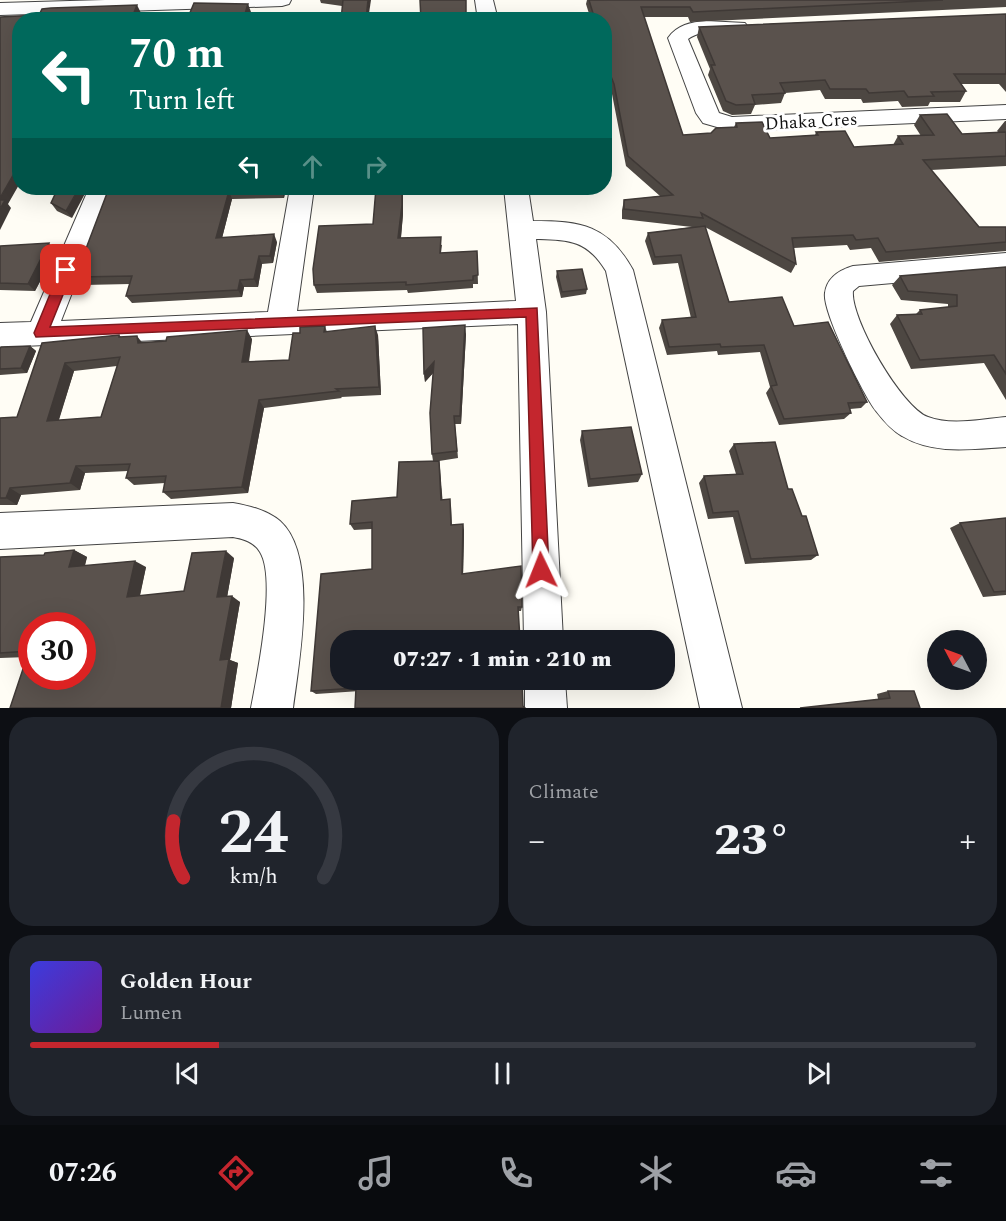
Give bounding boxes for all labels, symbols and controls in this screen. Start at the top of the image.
text: 70 m [129,23,224,86]
icon: left [30,36,108,114]
text: Turn left [129,80,235,122]
street label: Dhaka Cres [764,106,858,137]
icon: left [233,150,266,183]
icon: ahead [296,150,329,183]
icon: right [359,150,392,183]
pin [40,244,91,295]
icon: arrive [49,253,82,286]
position arrow [509,538,573,602]
speed limit sign: 30 [18,612,96,690]
north arrow [927,630,987,690]
map controls [927,630,987,690]
text: 07:27 · 1 min · 210 m [393,643,612,676]
text: Climate [529,777,599,807]
text: 24 [219,786,289,881]
text: 23° [714,806,791,875]
text: − [529,816,545,866]
text: + [959,816,976,866]
text: km/h [230,861,278,894]
text: Golden Hour [120,965,252,998]
text: Lumen [120,998,182,1028]
icon: previous [171,1057,204,1090]
icon: pause [486,1057,519,1090]
icon: next [802,1057,835,1090]
text: 07:26 [49,1152,117,1194]
icon: directions [215,1152,257,1194]
icon: music [355,1152,397,1194]
icon: phone [495,1152,537,1194]
icon: climate [635,1152,677,1194]
icon: car [775,1152,817,1194]
icon: filters [915,1152,957,1194]

